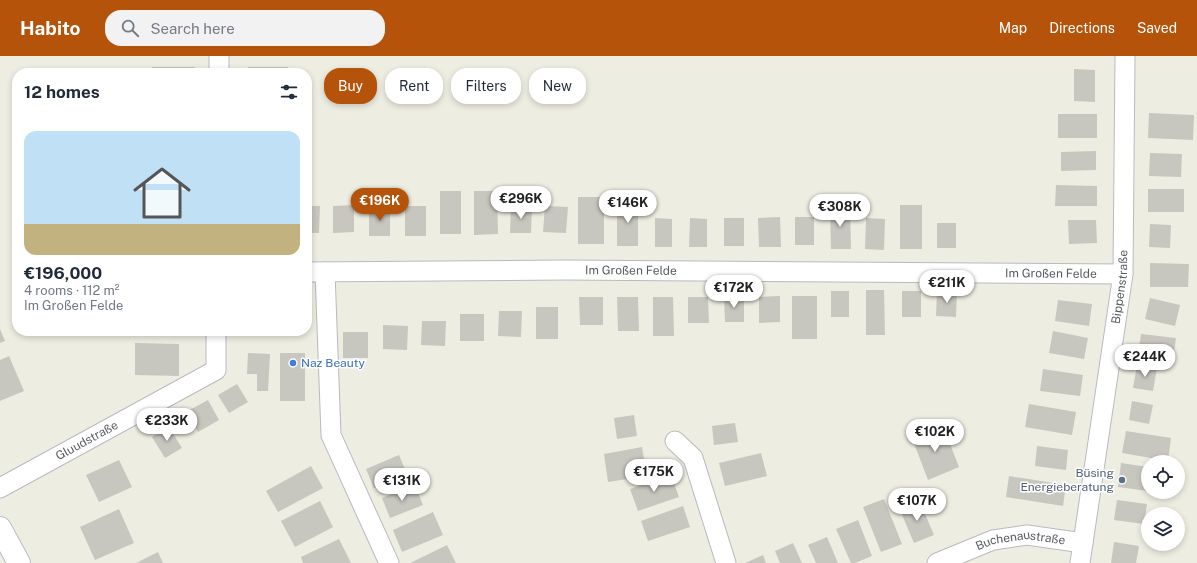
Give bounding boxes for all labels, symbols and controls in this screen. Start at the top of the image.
search box [105,10,385,46]
text: Habito [20,17,81,39]
icon: search [119,17,141,39]
text: Search here [151,20,235,37]
text: Map [999,20,1027,36]
text: Directions [1049,20,1115,36]
text: Saved [1137,20,1177,36]
chip: Buy [324,68,377,104]
chip: Rent [385,68,443,104]
chip: Filters [451,68,521,104]
chip: New [529,68,586,104]
icon: filters [278,81,300,103]
text: 12 homes [24,82,100,102]
icon: home [126,157,198,229]
pin: €296K [493,186,549,220]
pin: €196K [352,188,408,222]
pin: €146K [600,190,656,224]
text: €296K [499,191,543,206]
text: €196K [360,193,400,208]
pin: €308K [812,194,868,228]
text: €146K [608,195,648,210]
text: €308K [818,199,862,214]
street label: Bippenstraße [1109,250,1130,325]
text: €196,000 [24,263,102,283]
street label: Im Großen Felde [585,263,677,278]
street label: Im Großen Felde [1005,266,1097,281]
pin: €211K [919,270,975,304]
pin: €172K [706,275,762,309]
text: €211K [928,275,966,290]
text: €172K [714,280,754,295]
text: 4 rooms · 112 m² [24,283,119,298]
text: Im Großen Felde [24,298,123,313]
pin: €244K [1117,344,1173,378]
text: €244K [1123,349,1167,364]
place label: Naz Beauty [301,356,365,370]
marker: Naz Beauty [288,358,298,368]
pin: €233K [139,408,195,442]
text: €233K [145,413,189,428]
street label: Gluudstraße [53,418,121,463]
pin: €102K [907,419,963,453]
text: €102K [915,424,955,439]
map controls [1141,455,1185,551]
button: locate [1141,455,1185,499]
pin: €175K [626,459,682,493]
text: €175K [634,464,674,479]
place label: Büsing Energieberatung [1020,466,1114,494]
pin: €131K [374,468,430,502]
text: €131K [383,473,421,488]
marker: Büsing Energieberatung [1117,475,1127,485]
pin: €107K [889,488,945,522]
text: €107K [897,493,937,508]
button: layers [1141,507,1185,551]
street label: Buchenaustraße [973,528,1067,553]

